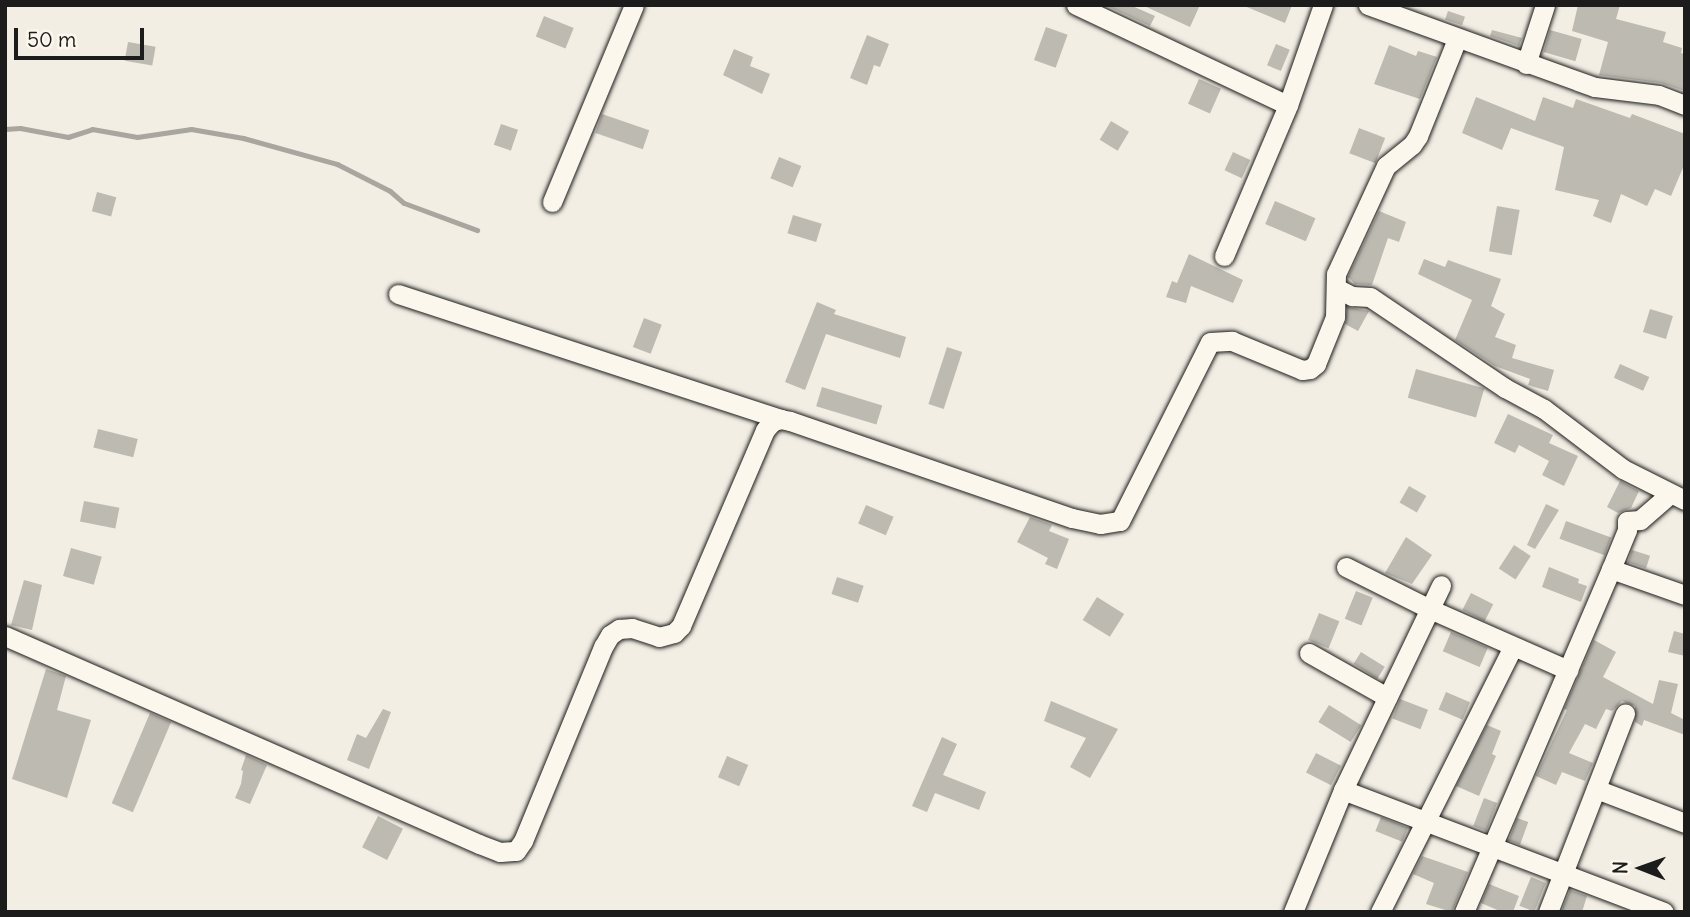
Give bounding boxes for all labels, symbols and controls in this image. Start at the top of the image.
scale bar [18,14,147,58]
text: 50 m [27,26,76,53]
north arrow [1606,833,1676,903]
text: N [1608,861,1632,874]

